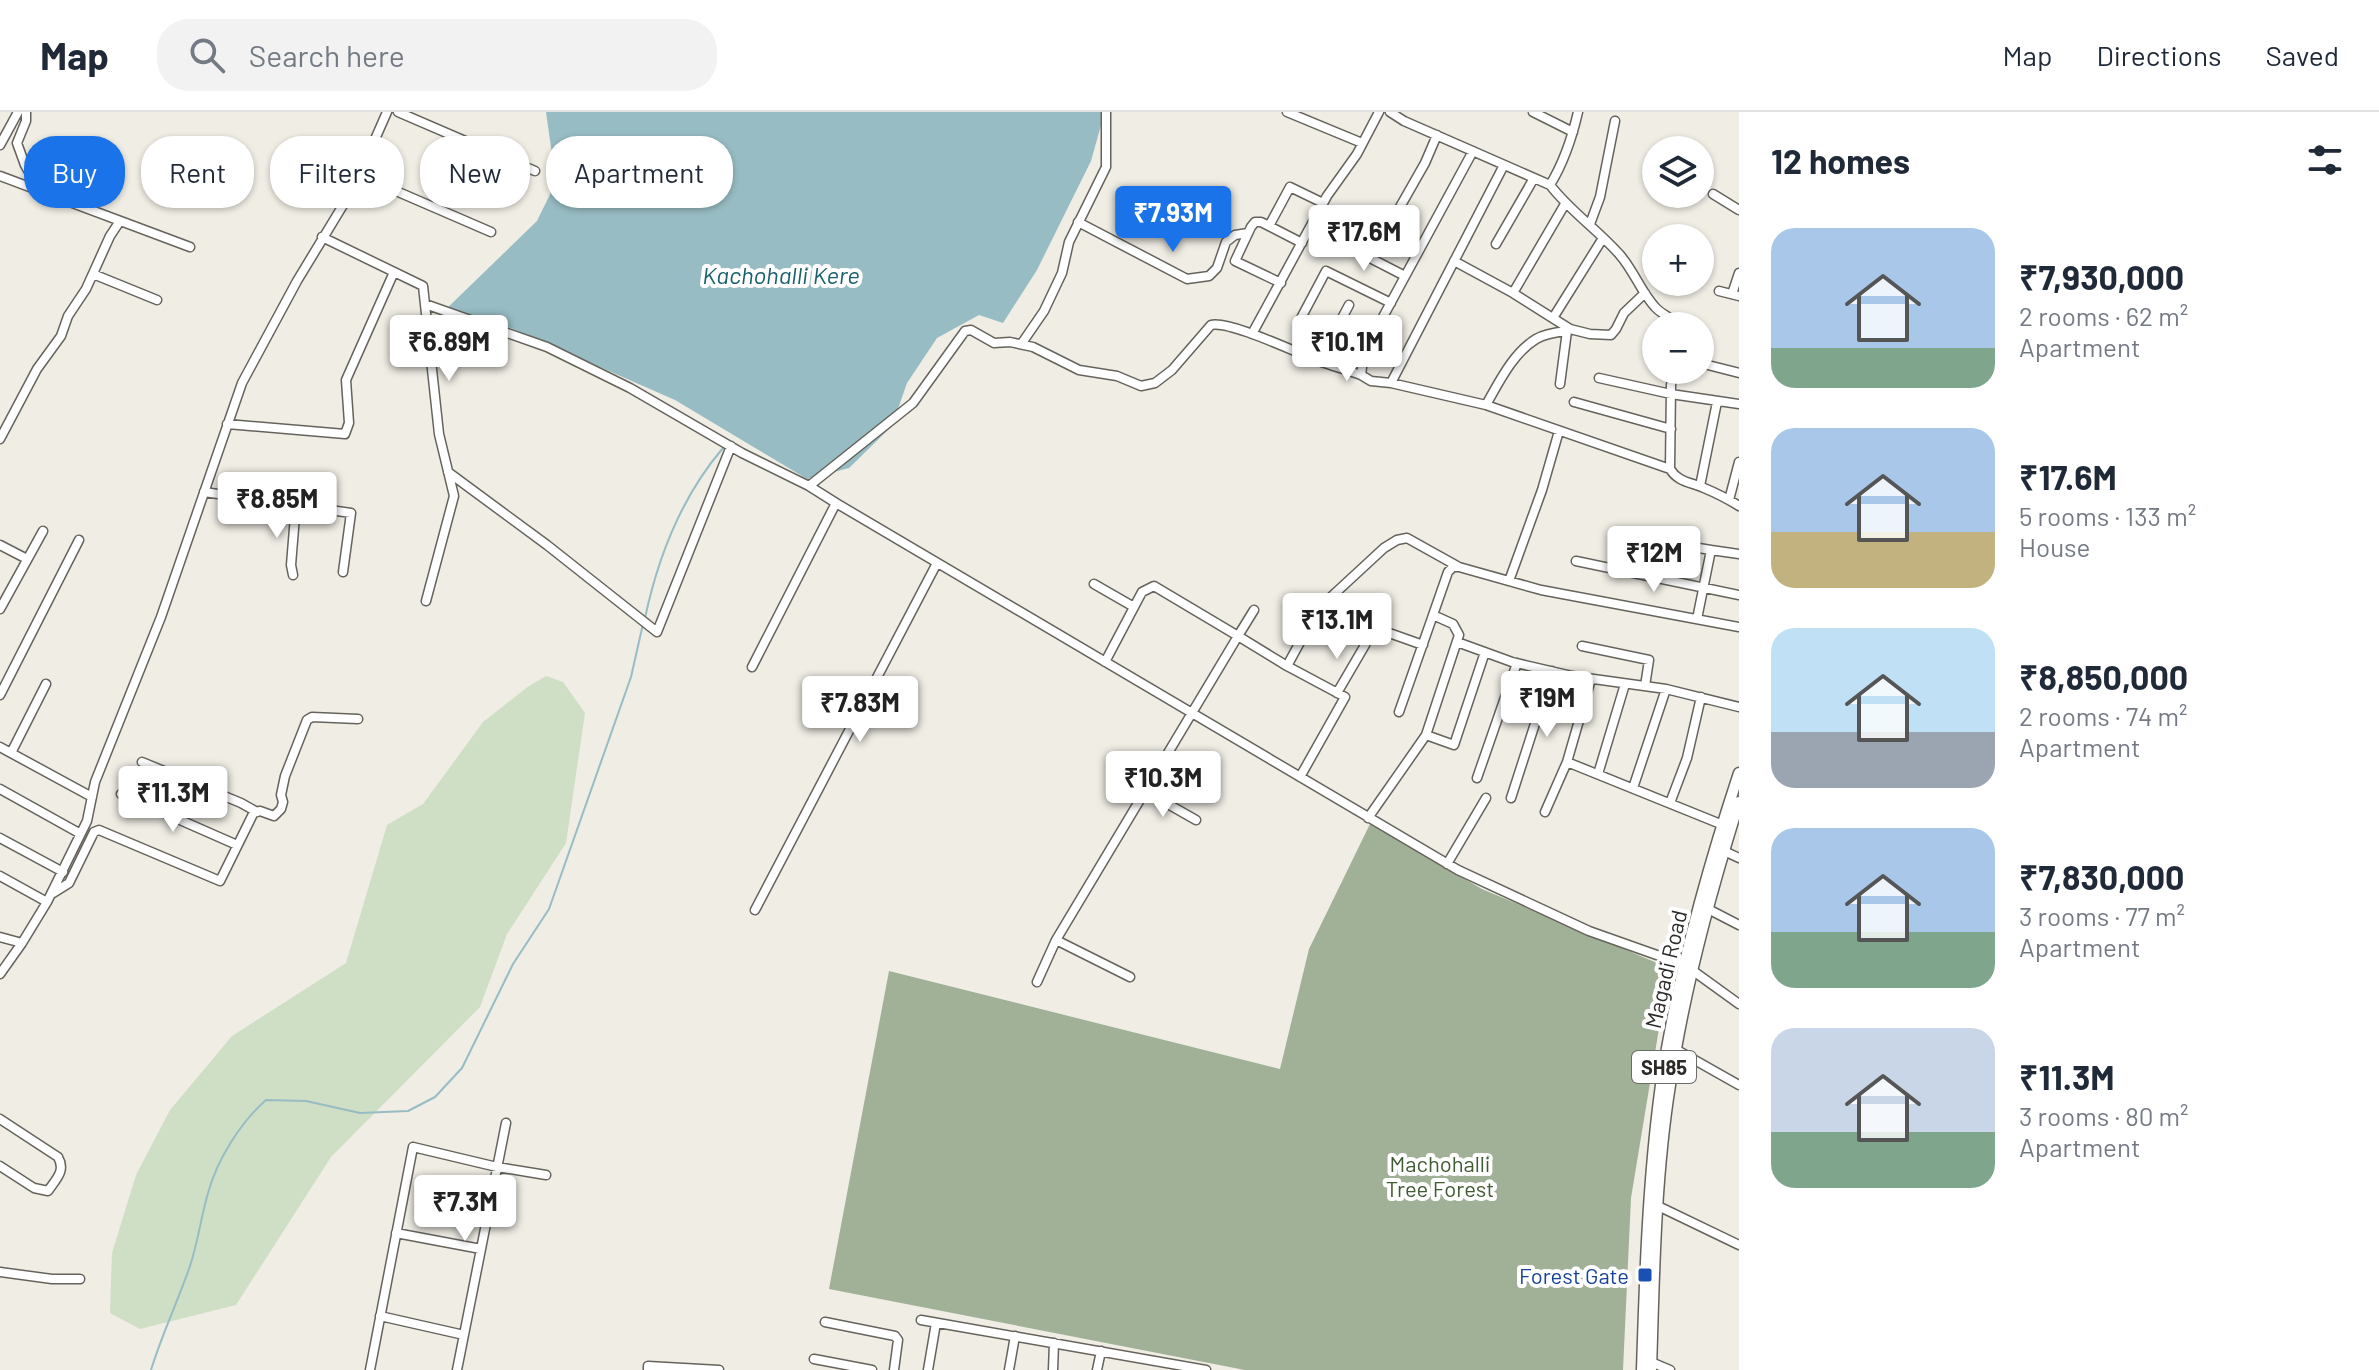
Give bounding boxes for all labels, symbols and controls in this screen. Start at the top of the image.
search box [157,19,717,91]
text: Map [40,32,109,78]
icon: search [185,33,229,77]
text: Search here [249,37,405,73]
text: Map [2003,38,2052,72]
text: Directions [2096,38,2222,72]
text: Saved [2266,38,2339,72]
chip: Buy [24,136,125,208]
chip: Rent [141,136,254,208]
chip: Filters [270,136,404,208]
chip: New [420,136,530,208]
chip: Apartment [546,136,733,208]
map controls [1642,136,1714,384]
button: layers [1642,136,1714,208]
icon: filters [2303,138,2347,182]
text: 12 homes [1771,140,1910,181]
pin: ₹7.93M [1108,186,1238,254]
text: ₹7.93M [1133,196,1213,227]
pin: ₹17.6M [1299,205,1429,273]
text: ₹17.6M [1327,215,1401,246]
button: + [1642,224,1714,296]
text: ₹7,930,000 [2019,256,2184,297]
water label: Kachohalli Kere [702,260,860,289]
icon: home [1835,260,1931,356]
text: 2 rooms · 62 m² [2019,300,2188,331]
button: − [1642,312,1714,384]
pin: ₹6.89M [384,315,514,383]
pin: ₹10.1M [1282,315,1412,383]
text: ₹6.89M [408,325,490,356]
text: ₹10.1M [1310,325,1384,356]
text: Apartment [2019,331,2140,362]
text: ₹17.6M [2019,456,2117,497]
icon: home [1835,460,1931,556]
pin: ₹8.85M [212,472,342,540]
text: ₹8.85M [236,482,318,513]
text: 5 rooms · 133 m² [2019,500,2196,531]
pin: ₹12M [1607,526,1701,594]
text: House [2019,531,2090,562]
text: ₹12M [1625,536,1683,567]
pin: ₹13.1M [1272,593,1402,661]
text: ₹13.1M [1301,603,1373,634]
text: ₹8,850,000 [2019,656,2188,697]
icon: home [1835,660,1931,756]
pin: ₹19M [1500,671,1594,739]
pin: ₹7.83M [795,676,925,744]
text: ₹19M [1519,681,1575,712]
text: ₹7.83M [820,686,900,717]
text: 2 rooms · 74 m² [2019,700,2187,731]
text: Apartment [2019,731,2140,762]
pin: ₹10.3M [1098,751,1228,819]
text: ₹10.3M [1124,761,1202,792]
pin: ₹11.3M [108,766,238,834]
text: ₹11.3M [136,776,210,807]
text: ₹7,830,000 [2019,856,2184,897]
icon: home [1835,860,1931,956]
text: 3 rooms · 77 m² [2019,900,2185,931]
street label: Magadi Road [1639,907,1691,1031]
text: Apartment [2019,931,2140,962]
road number: SH85 [1632,1051,1696,1083]
text: ₹11.3M [2019,1056,2115,1097]
icon: home [1835,1060,1931,1156]
text: 3 rooms · 80 m² [2019,1100,2189,1131]
text: Apartment [2019,1131,2140,1162]
park label: Machohalli Tree Forest [1386,1150,1494,1201]
pin: ₹7.3M [409,1175,521,1243]
text: ₹7.3M [432,1185,498,1216]
place label: Forest Gate [1519,1262,1629,1288]
marker: Forest Gate [1636,1266,1654,1284]

